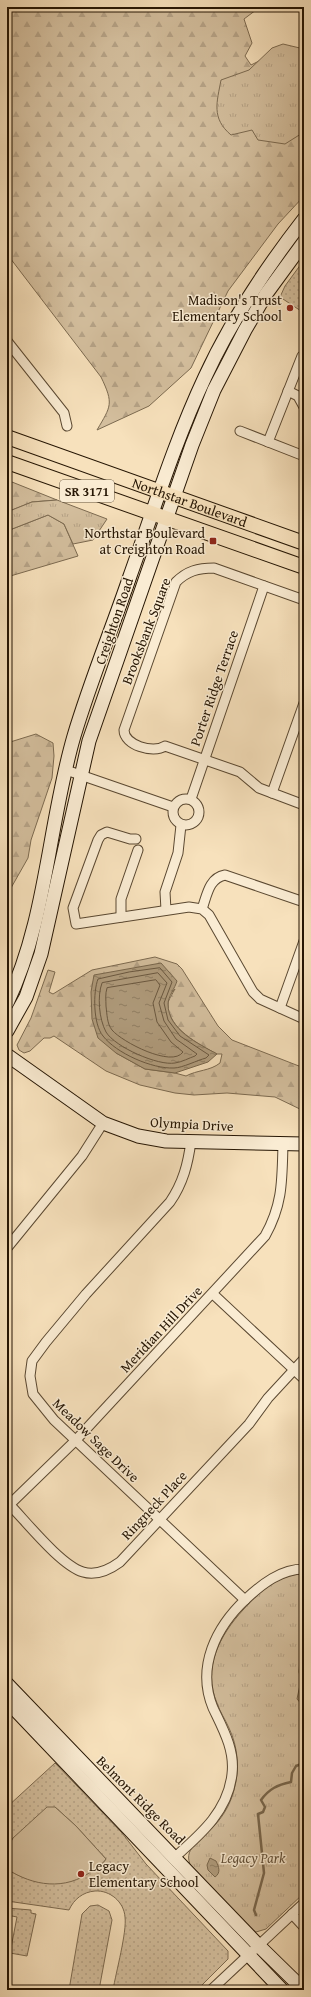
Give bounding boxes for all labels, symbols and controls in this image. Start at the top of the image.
place label: Madison's Trust Elementary School [172,290,282,326]
marker: Madison's Trust Elementary School [285,303,295,313]
street label: Northstar Boulevard [130,473,250,532]
road number: SR 3171 [60,480,114,502]
place label: Northstar Boulevard at Creighton Road [85,523,206,559]
marker: Northstar Boulevard at Creighton Road [208,536,218,546]
street label: Creighton Road [90,574,138,667]
street label: Brooksbank Square [116,574,176,687]
street label: Porter Ridge Terrace [185,627,243,749]
street label: Olympia Drive [150,1112,235,1136]
street label: Meridian Hill Drive [115,1281,207,1377]
street label: Meadow Sage Drive [48,1393,144,1487]
street label: Ringneck Place [117,1466,192,1544]
street label: Belmont Ridge Road [92,1751,190,1849]
park label: Legacy Park [220,1848,286,1868]
place label: Legacy Elementary School [89,1856,199,1892]
marker: Legacy Elementary School [76,1869,86,1879]

